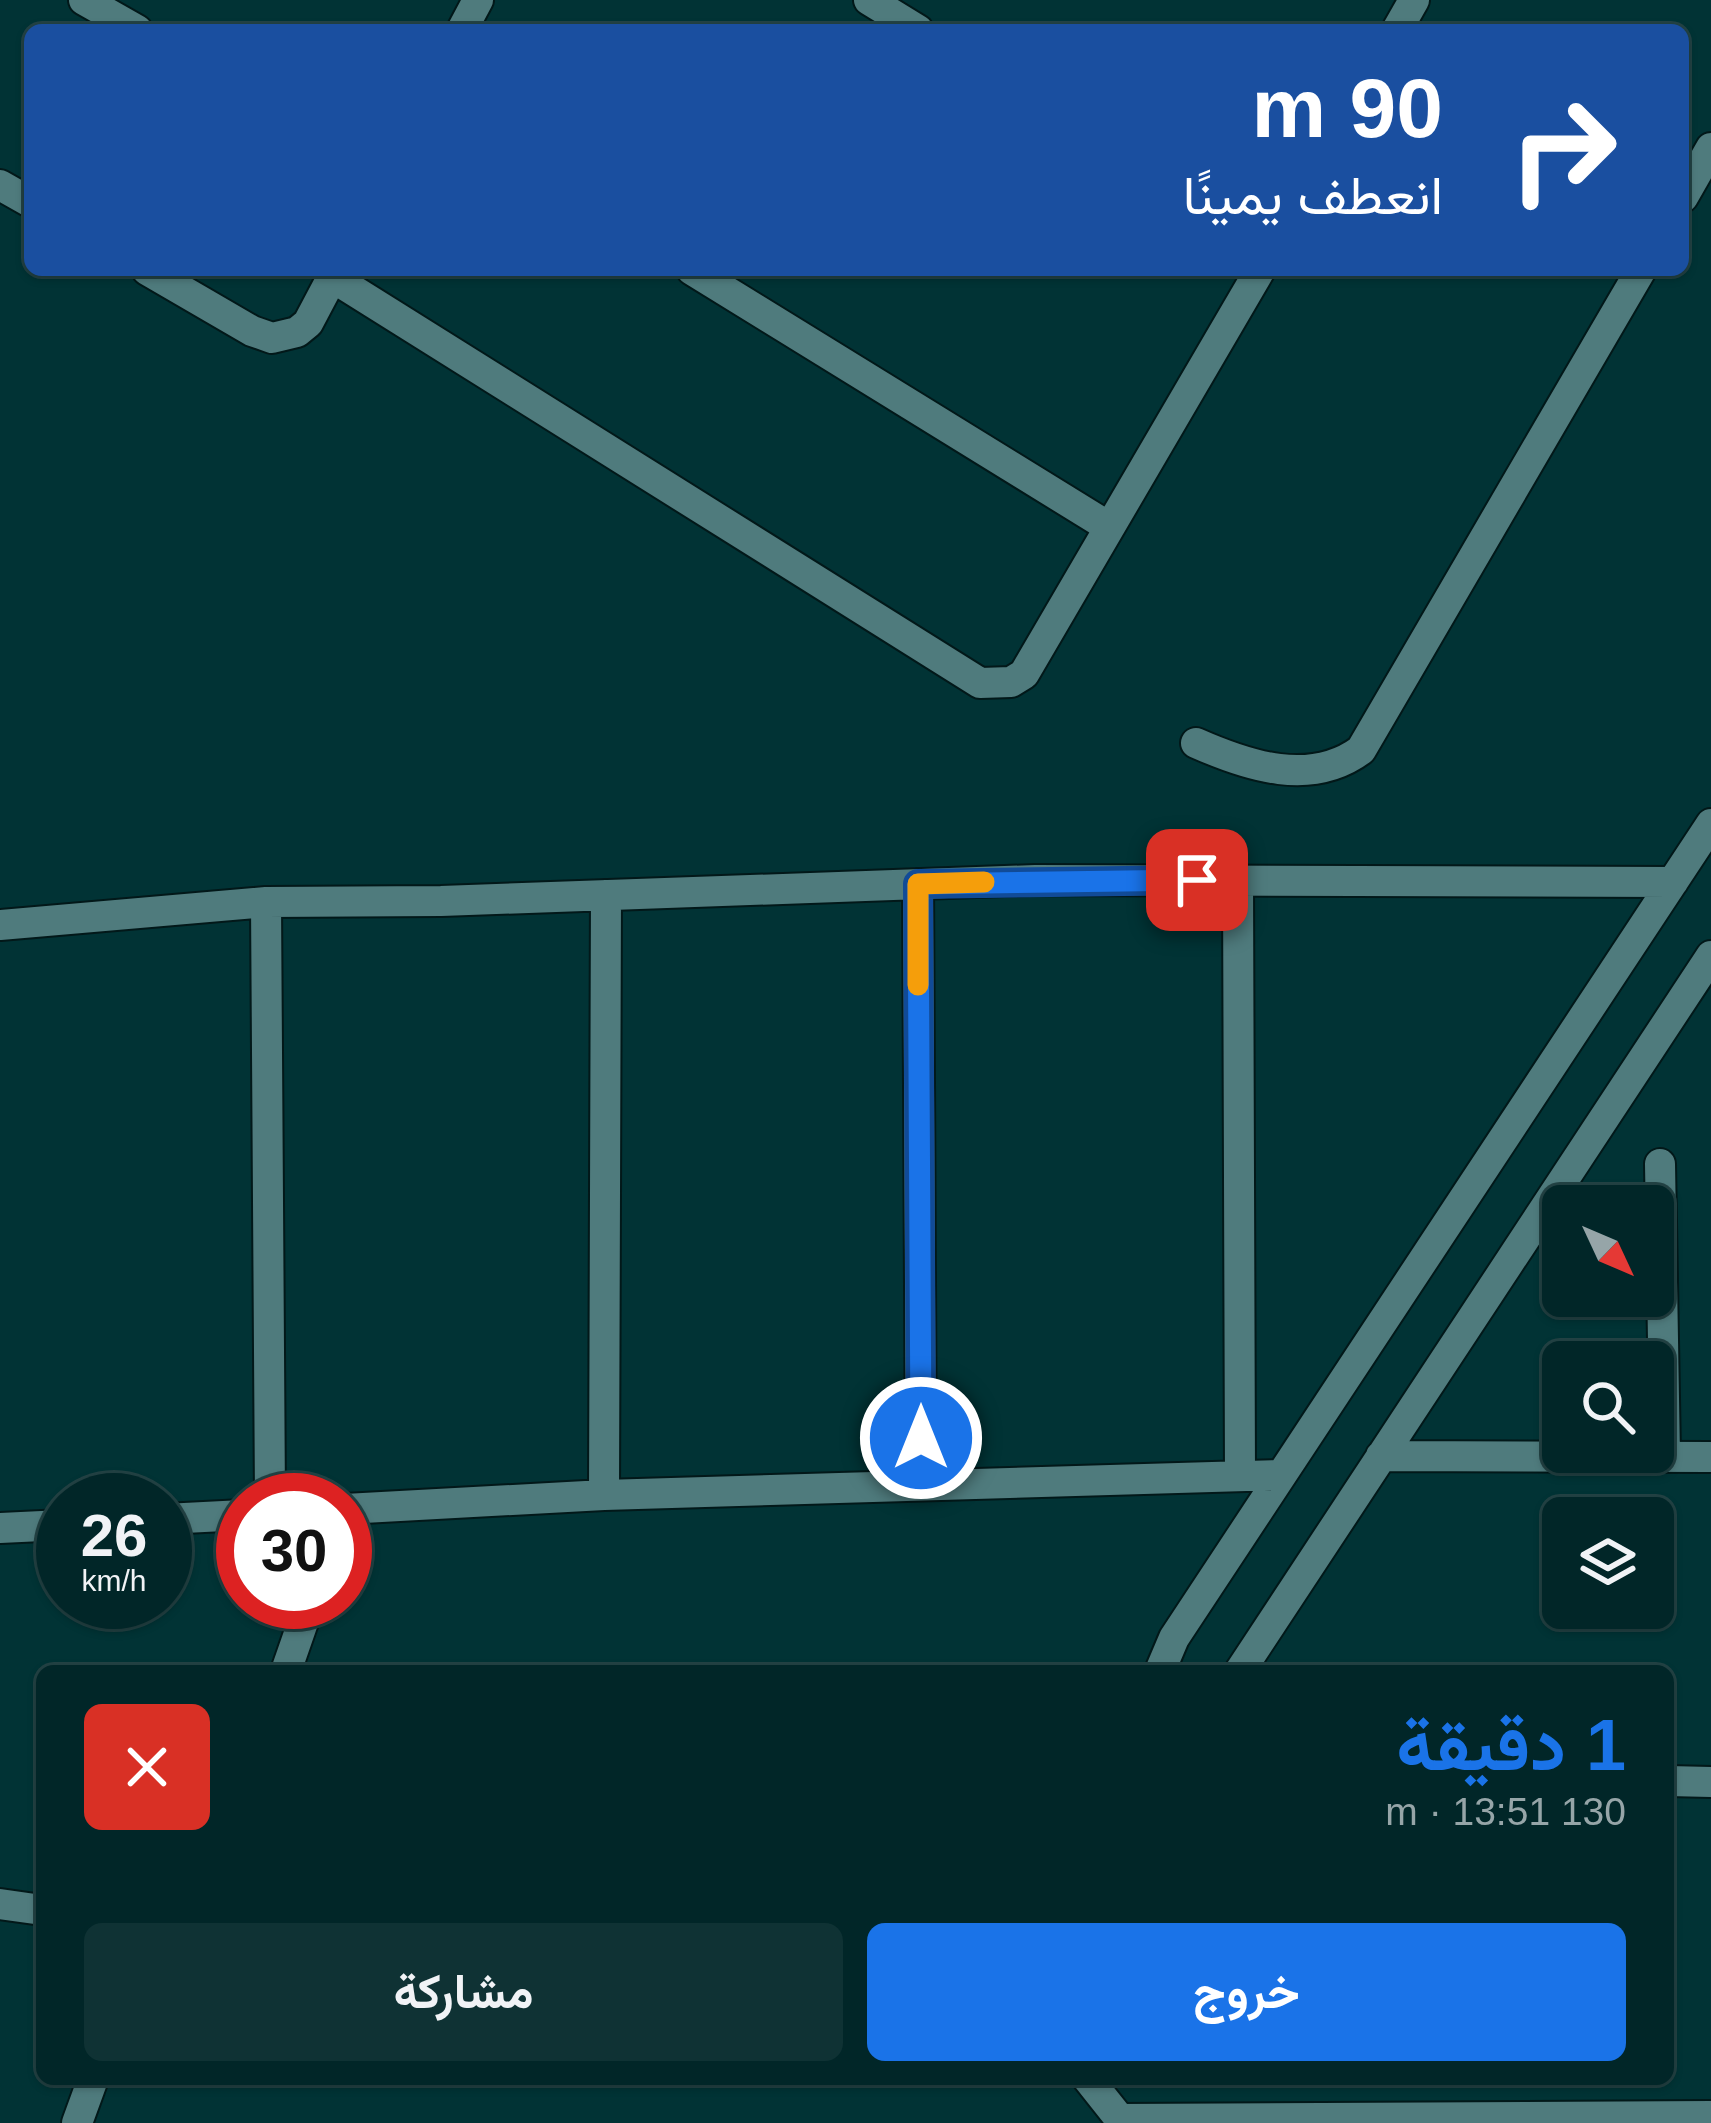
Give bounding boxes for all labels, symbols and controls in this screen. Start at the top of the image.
text: 90 m [1252,61,1443,155]
icon: right [1485,72,1641,228]
text: انعطف يمينًا [1183,165,1443,225]
pin [1146,829,1248,931]
icon: arrive [1164,847,1230,913]
north arrow [1542,1185,1674,1317]
map controls [1542,1185,1674,1629]
button: search [1542,1341,1674,1473]
position arrow [858,1375,984,1501]
speed limit sign: 30 [216,1473,372,1629]
button: layers [1542,1497,1674,1629]
text: 26 [81,1502,147,1569]
text: km/h [81,1564,147,1597]
button: close [84,1704,210,1830]
text: 1 دقيقة [1396,1705,1626,1785]
text: 130 m · 13:51 [1385,1790,1626,1833]
button: مشاركة [84,1923,843,2061]
button: خروج [867,1923,1626,2061]

